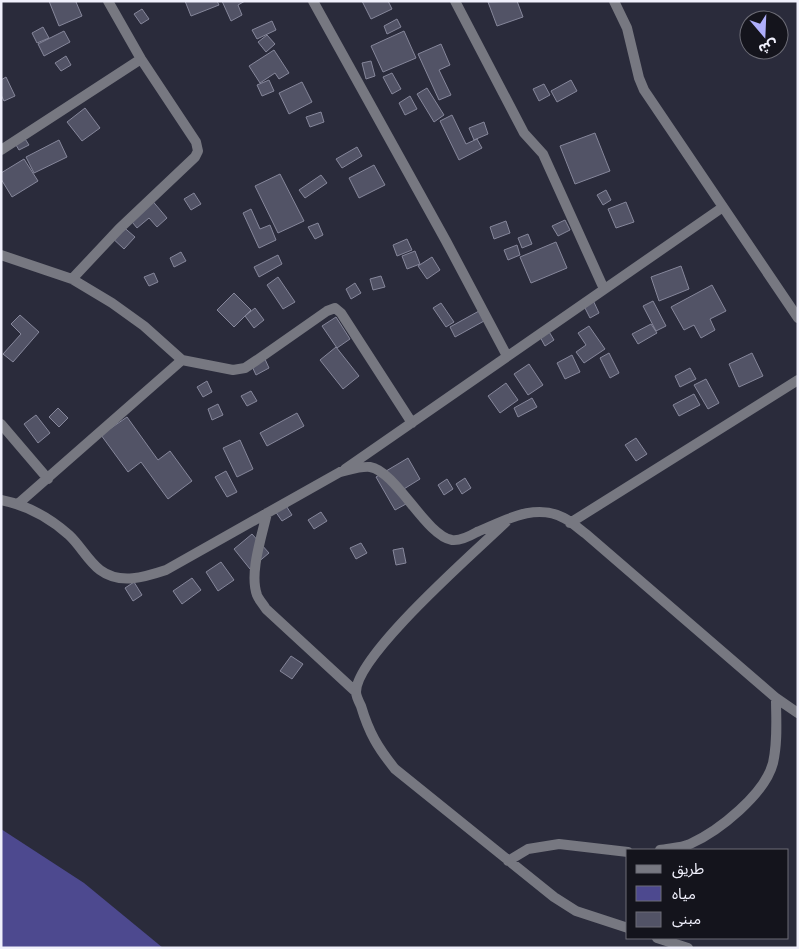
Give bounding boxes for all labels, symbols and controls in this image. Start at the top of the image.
north arrow [739,10,789,60]
text: ش [756,36,780,59]
legend [626,849,789,939]
text: طريق [672,859,704,879]
text: مياه [672,884,696,903]
text: مبنى [672,909,701,928]

